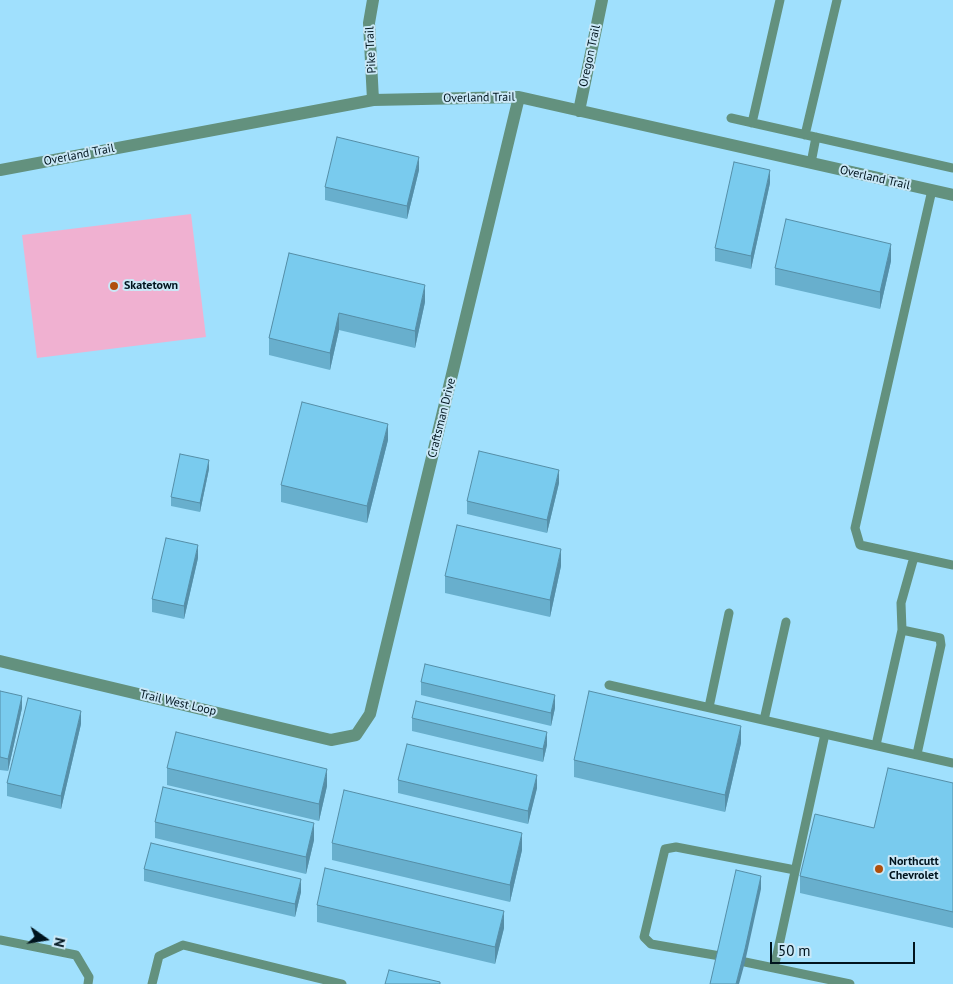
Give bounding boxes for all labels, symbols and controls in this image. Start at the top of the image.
street label: Oregon Trail [576,24,604,88]
street label: Pike Trail [363,26,379,74]
street label: Overland Trail [443,90,515,106]
street label: Overland Trail [42,141,116,169]
street label: Overland Trail [838,163,912,193]
place label: Skatetown [124,279,178,293]
marker: Skatetown [108,280,120,292]
street label: Craftsman Drive [425,377,459,459]
street label: Trail West Loop [138,687,218,719]
place label: Northcutt Chevrolet [889,855,939,883]
marker: Northcutt Chevrolet [873,863,885,875]
north arrow [20,914,70,964]
scale bar [773,932,918,964]
text: N [50,936,69,949]
text: 50 m [778,941,811,960]

